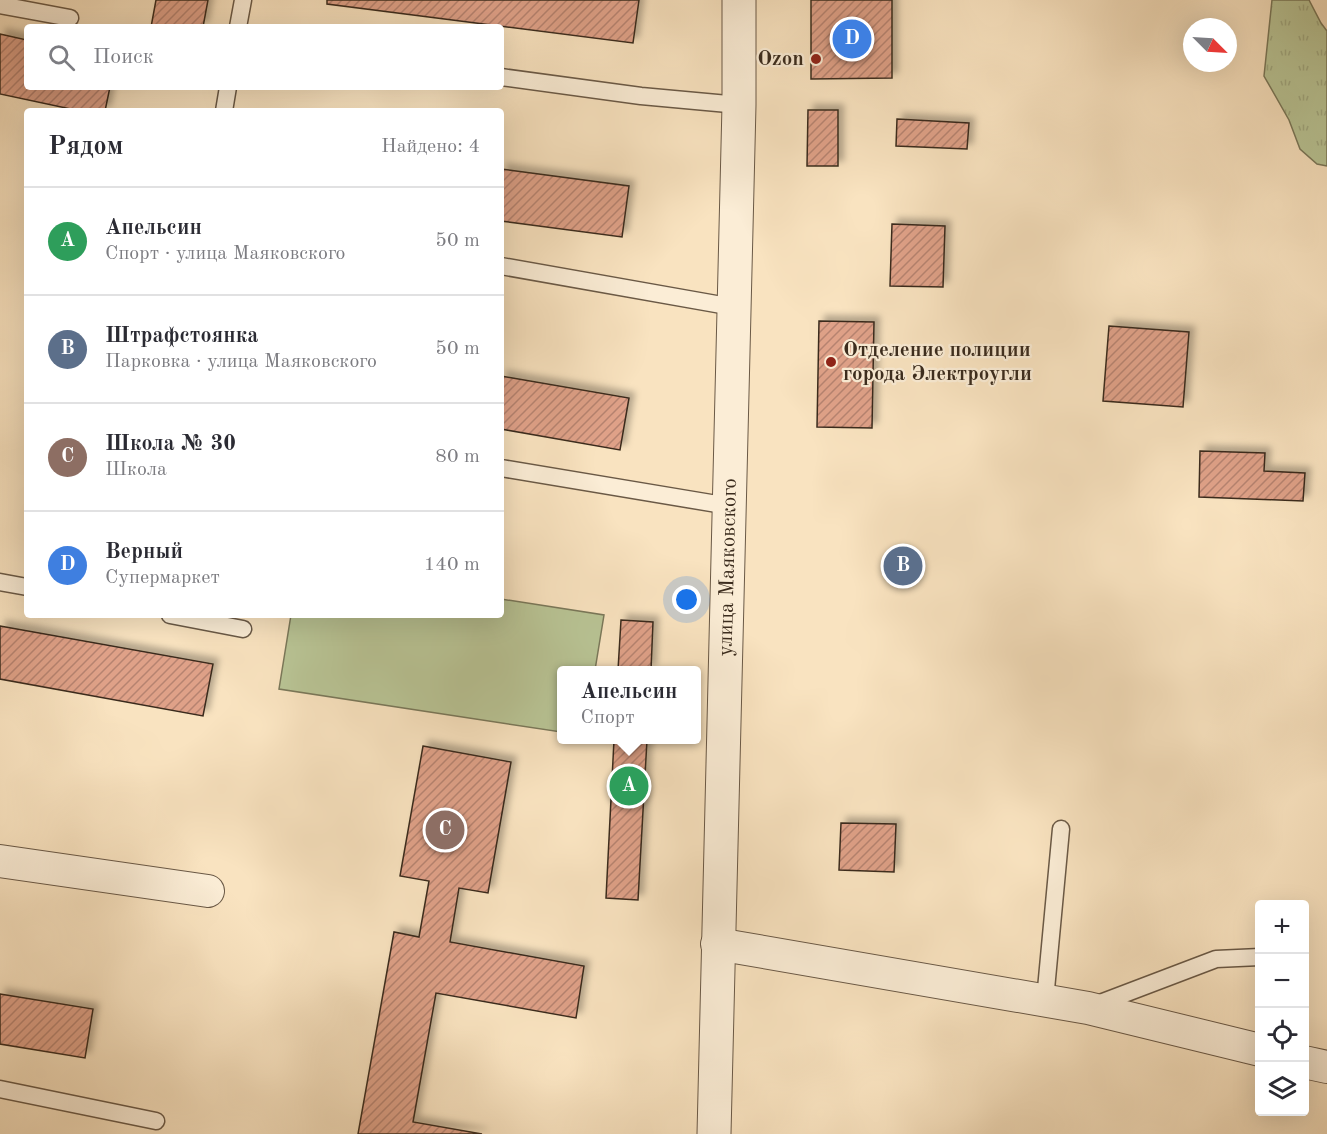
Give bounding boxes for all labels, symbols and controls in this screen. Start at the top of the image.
pin: D [832,16,872,62]
north arrow [1183,18,1237,72]
search box [24,24,504,90]
icon: search [45,41,78,74]
text: Поиск [93,46,154,68]
place label: Ozon [757,49,804,70]
marker: Ozon [809,52,823,66]
text: Рядом [48,134,123,160]
text: Найдено: 4 [381,137,480,157]
text: Апельсин [105,217,202,239]
text: A [60,231,75,251]
text: 50 m [435,231,480,251]
text: Спорт · улица Маяковского [105,244,346,264]
text: Штрафстоянка [105,325,258,347]
text: B [60,339,75,359]
text: 50 m [435,339,480,359]
place label: Отделение полиции города Электроугли [843,340,1032,385]
text: Парковка · улица Маяковского [105,352,377,372]
marker: Отделение полиции города Электроугли [824,355,838,369]
text: Школа № 30 [105,433,236,455]
text: C [61,447,74,467]
text: 80 m [435,447,480,467]
text: Школа [105,460,167,480]
street label: улица Маяковского [715,478,740,657]
text: Верный [105,541,183,563]
pin: B [884,544,922,588]
text: D [60,555,75,575]
text: 140 m [424,555,480,575]
text: Супермаркет [105,568,220,588]
your location [672,585,701,614]
popup [557,666,701,744]
text: Апельсин [581,681,677,703]
text: Спорт [581,708,635,728]
pin: A [610,764,648,808]
pin: C [426,808,464,852]
map controls [1255,900,1309,1116]
button: + [1255,900,1309,954]
button: − [1255,954,1309,1008]
button: locate [1255,1008,1309,1062]
button: layers [1255,1062,1309,1116]

